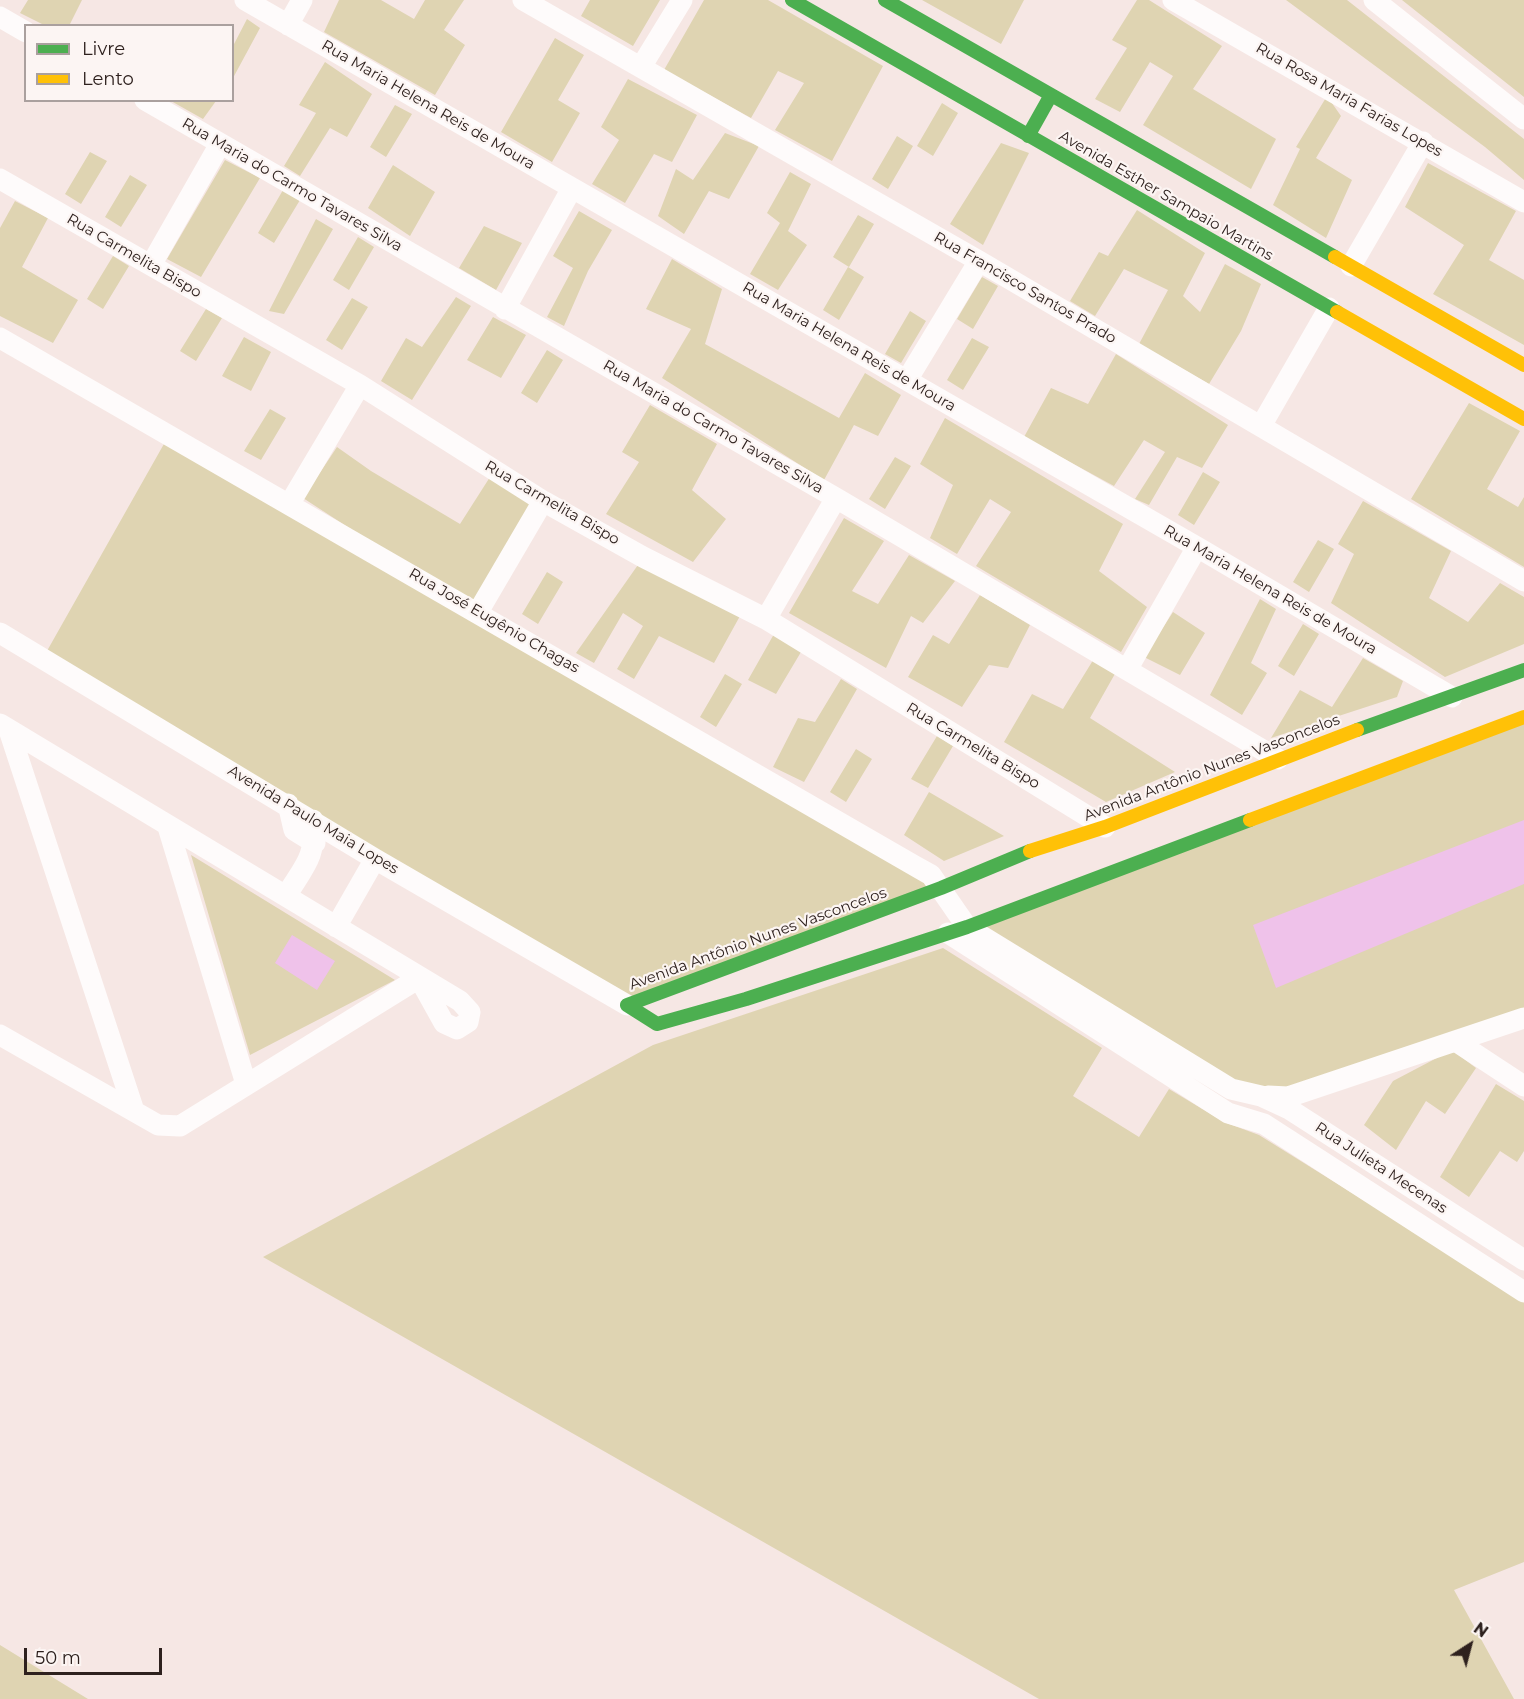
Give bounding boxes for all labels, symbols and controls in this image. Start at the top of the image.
legend [24,24,234,102]
street label: Rua Maria Helena Reis de Moura [318,36,538,174]
text: Livre [82,38,125,60]
street label: Rua Rosa Maria Farias Lopes [1252,39,1446,161]
text: Lento [82,68,134,90]
street label: Rua Maria do Carmo Tavares Silva [179,114,405,256]
street label: Avenida Esther Sampaio Martins [1056,127,1276,265]
street label: Rua Carmelita Bispo [63,210,205,302]
street label: Rua Francisco Santos Prado [931,228,1119,348]
street label: Rua Maria Helena Reis de Moura [739,278,959,416]
street label: Rua Maria do Carmo Tavares Silva [600,356,826,498]
street label: Rua Carmelita Bispo [481,457,623,549]
street label: Rua Maria Helena Reis de Moura [1160,521,1380,659]
street label: Rua José Eugênio Chagas [406,565,582,677]
street label: Rua Carmelita Bispo [903,699,1043,793]
street label: Avenida Antônio Nunes Vasconcelos [1082,711,1342,825]
street label: Avenida Paulo Maia Lopes [224,762,402,878]
street label: Avenida Antônio Nunes Vasconcelos [627,884,889,994]
street label: Rua Julieta Mecenas [1311,1118,1451,1218]
north arrow [1440,1615,1500,1675]
text: N [1470,1619,1492,1642]
scale bar [27,1636,165,1674]
text: 50 m [35,1647,81,1669]

